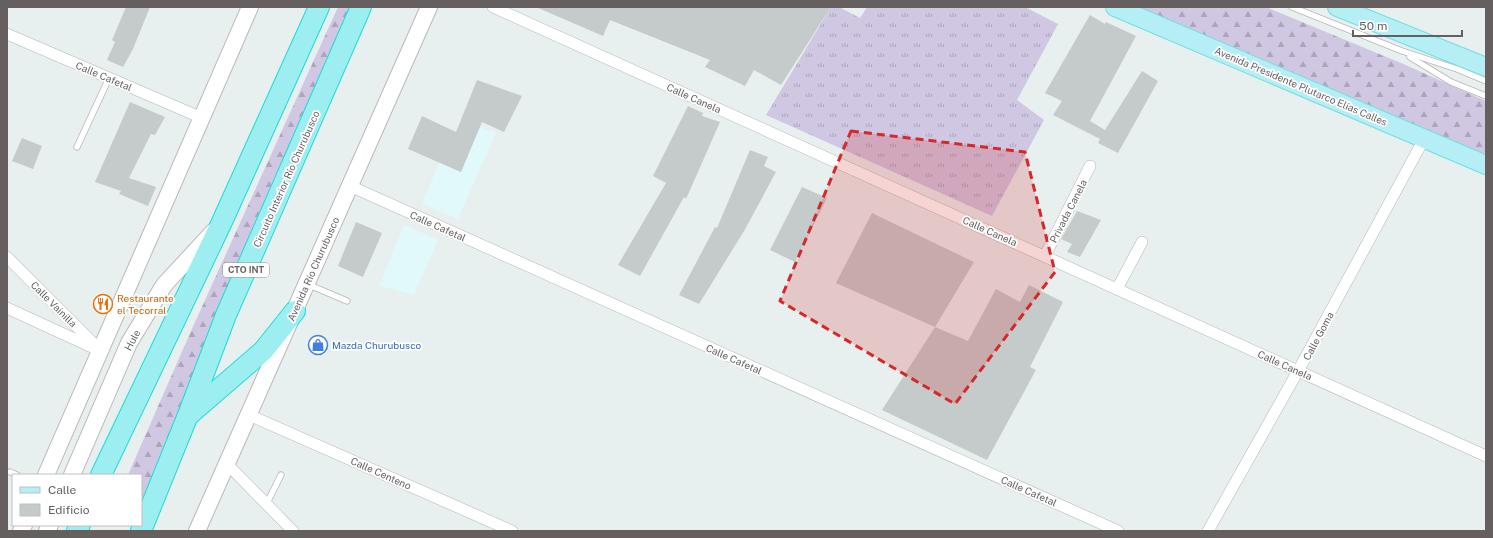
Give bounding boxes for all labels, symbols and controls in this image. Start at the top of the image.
scale bar [1353,12,1462,38]
text: 50 m [1359,19,1387,33]
street label: Avenida Presidente Plutarco Elías Calles [1213,44,1389,128]
street label: Calle Cafetal [74,59,134,93]
street label: Calle Canela [665,81,723,115]
street label: Circuito Interior Río Churubusco [250,109,322,249]
street label: Privada Canela [1047,177,1089,245]
street label: Calle Cafetal [408,208,468,244]
street label: Calle Canela [961,214,1019,248]
street label: Avenida Río Churubusco [285,215,342,323]
road number: CTO INT [223,263,269,277]
street label: Calle Vainilla [29,279,79,329]
place label: Restaurante el Tecorral [117,292,174,316]
restaurant icon: Restaurante el Tecorral [92,293,114,315]
street label: Calle Goma [1300,310,1336,362]
street label: Hule [122,327,143,353]
shop icon: Mazda Churubusco [307,334,329,356]
place label: Mazda Churubusco [332,339,422,351]
street label: Calle Cafetal [704,341,764,377]
street label: Calle Canela [1256,348,1314,382]
street label: Calle Centeno [349,454,413,492]
street label: Calle Cafetal [999,473,1059,509]
legend [12,474,142,526]
text: Calle [48,483,77,497]
text: Edificio [48,503,90,517]

